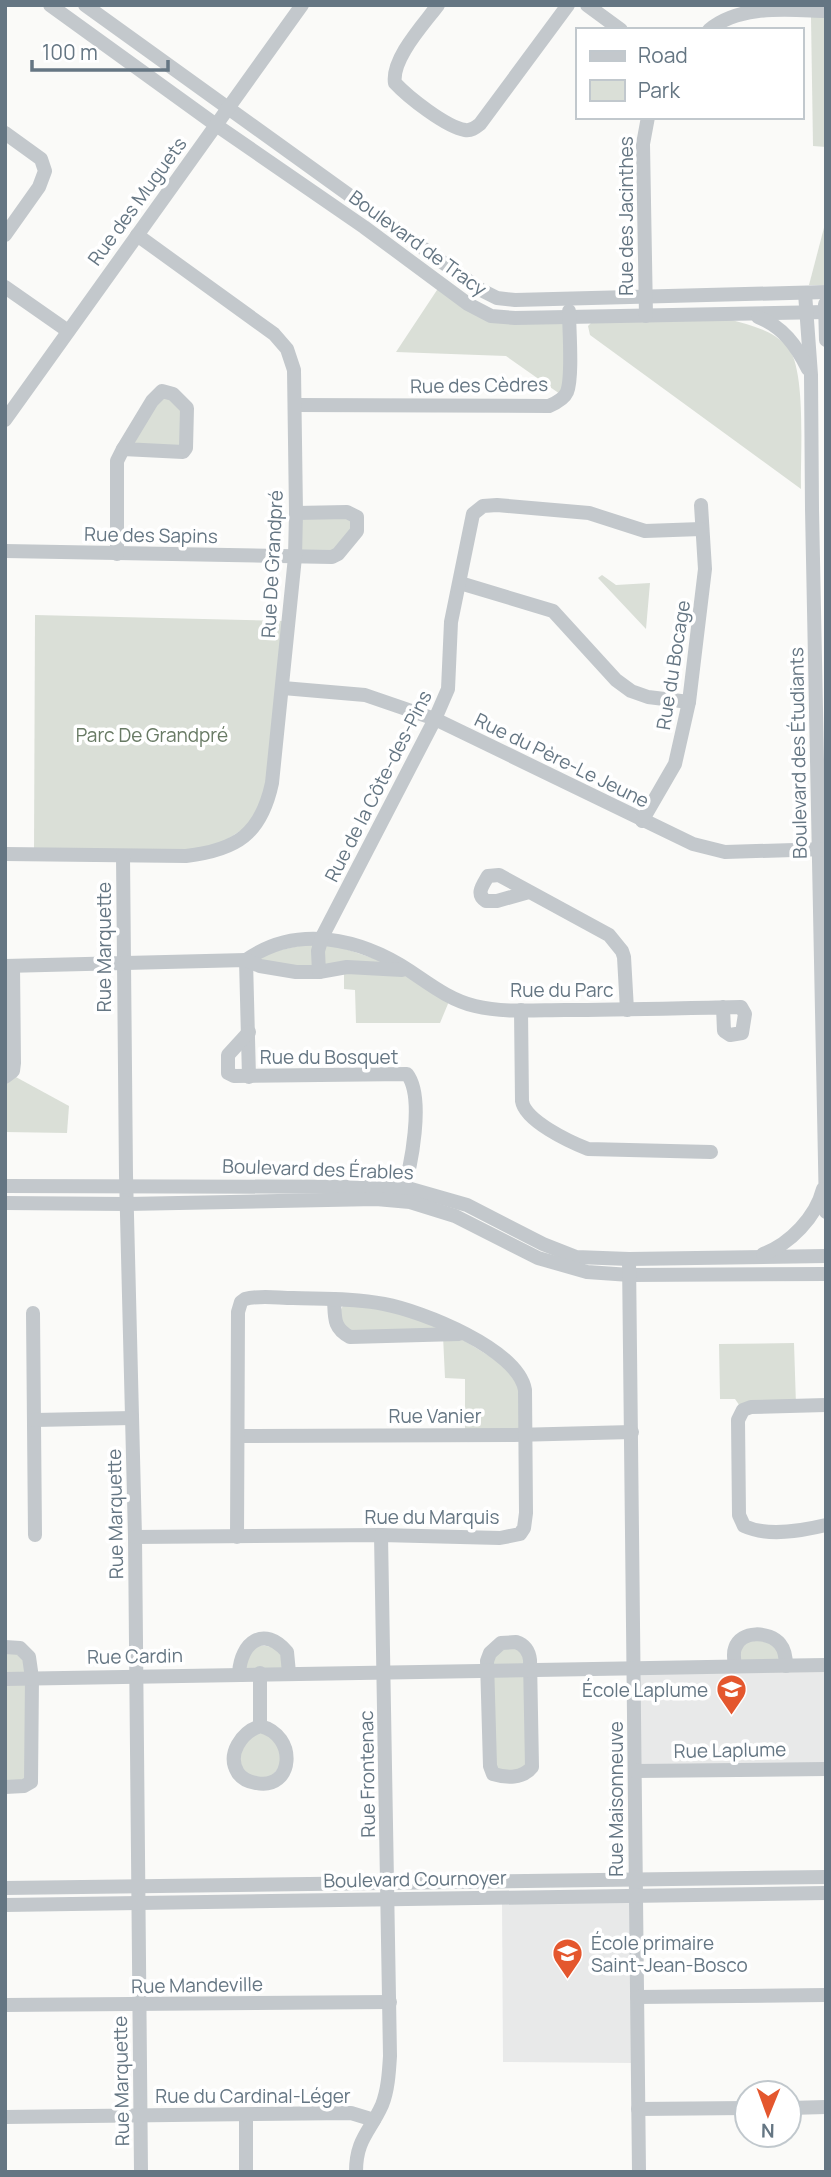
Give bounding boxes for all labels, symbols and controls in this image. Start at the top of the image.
scale bar [32,28,168,72]
legend [576,28,803,119]
text: 100 m [42,38,98,66]
text: Road [638,41,688,69]
text: Park [638,76,680,104]
street label: Rue des Muguets [82,132,192,270]
street label: Rue des Jacinthes [613,136,639,296]
street label: Boulevard de Tracy [344,184,492,302]
street label: Rue des Cèdres [410,371,548,399]
street label: Rue De Grandpré [255,489,289,639]
street label: Rue des Sapins [84,521,218,549]
street label: Rue du Bocage [650,598,696,732]
street label: Boulevard des Étudiants [783,647,813,859]
street label: Rue de la Côte-des-Pins [318,686,438,886]
street label: Rue du Père-Le Jeune [470,706,654,814]
park label: Parc De Grandpré [76,722,228,748]
street label: Rue Marquette [91,882,117,1012]
street label: Rue du Parc [510,977,614,1003]
street label: Rue du Bosquet [260,1044,398,1070]
street label: Boulevard des Érables [222,1153,414,1185]
street label: Rue Vanier [388,1403,482,1429]
street label: Rue Marquette [101,1449,129,1579]
street label: Rue du Marquis [365,1504,499,1530]
street label: Rue Cardin [87,1642,183,1670]
school or university icon: École Laplume [714,1673,748,1717]
place label: École Laplume [582,1677,708,1703]
street label: Rue Frontenac [353,1710,381,1838]
street label: Rue Maisonneuve [603,1721,629,1877]
street label: Rue Laplume [674,1736,786,1764]
street label: Boulevard Cournoyer [323,1864,507,1894]
place label: École primaire Saint-Jean-Bosco [591,1930,748,1978]
school or university icon: École primaire Saint-Jean-Bosco [551,1937,585,1981]
street label: Rue Mandeville [131,1971,263,1999]
street label: Rue Marquette [107,2016,135,2146]
north arrow [733,2079,803,2149]
street label: Rue du Cardinal-Léger [155,2083,351,2109]
text: N [761,2118,775,2144]

